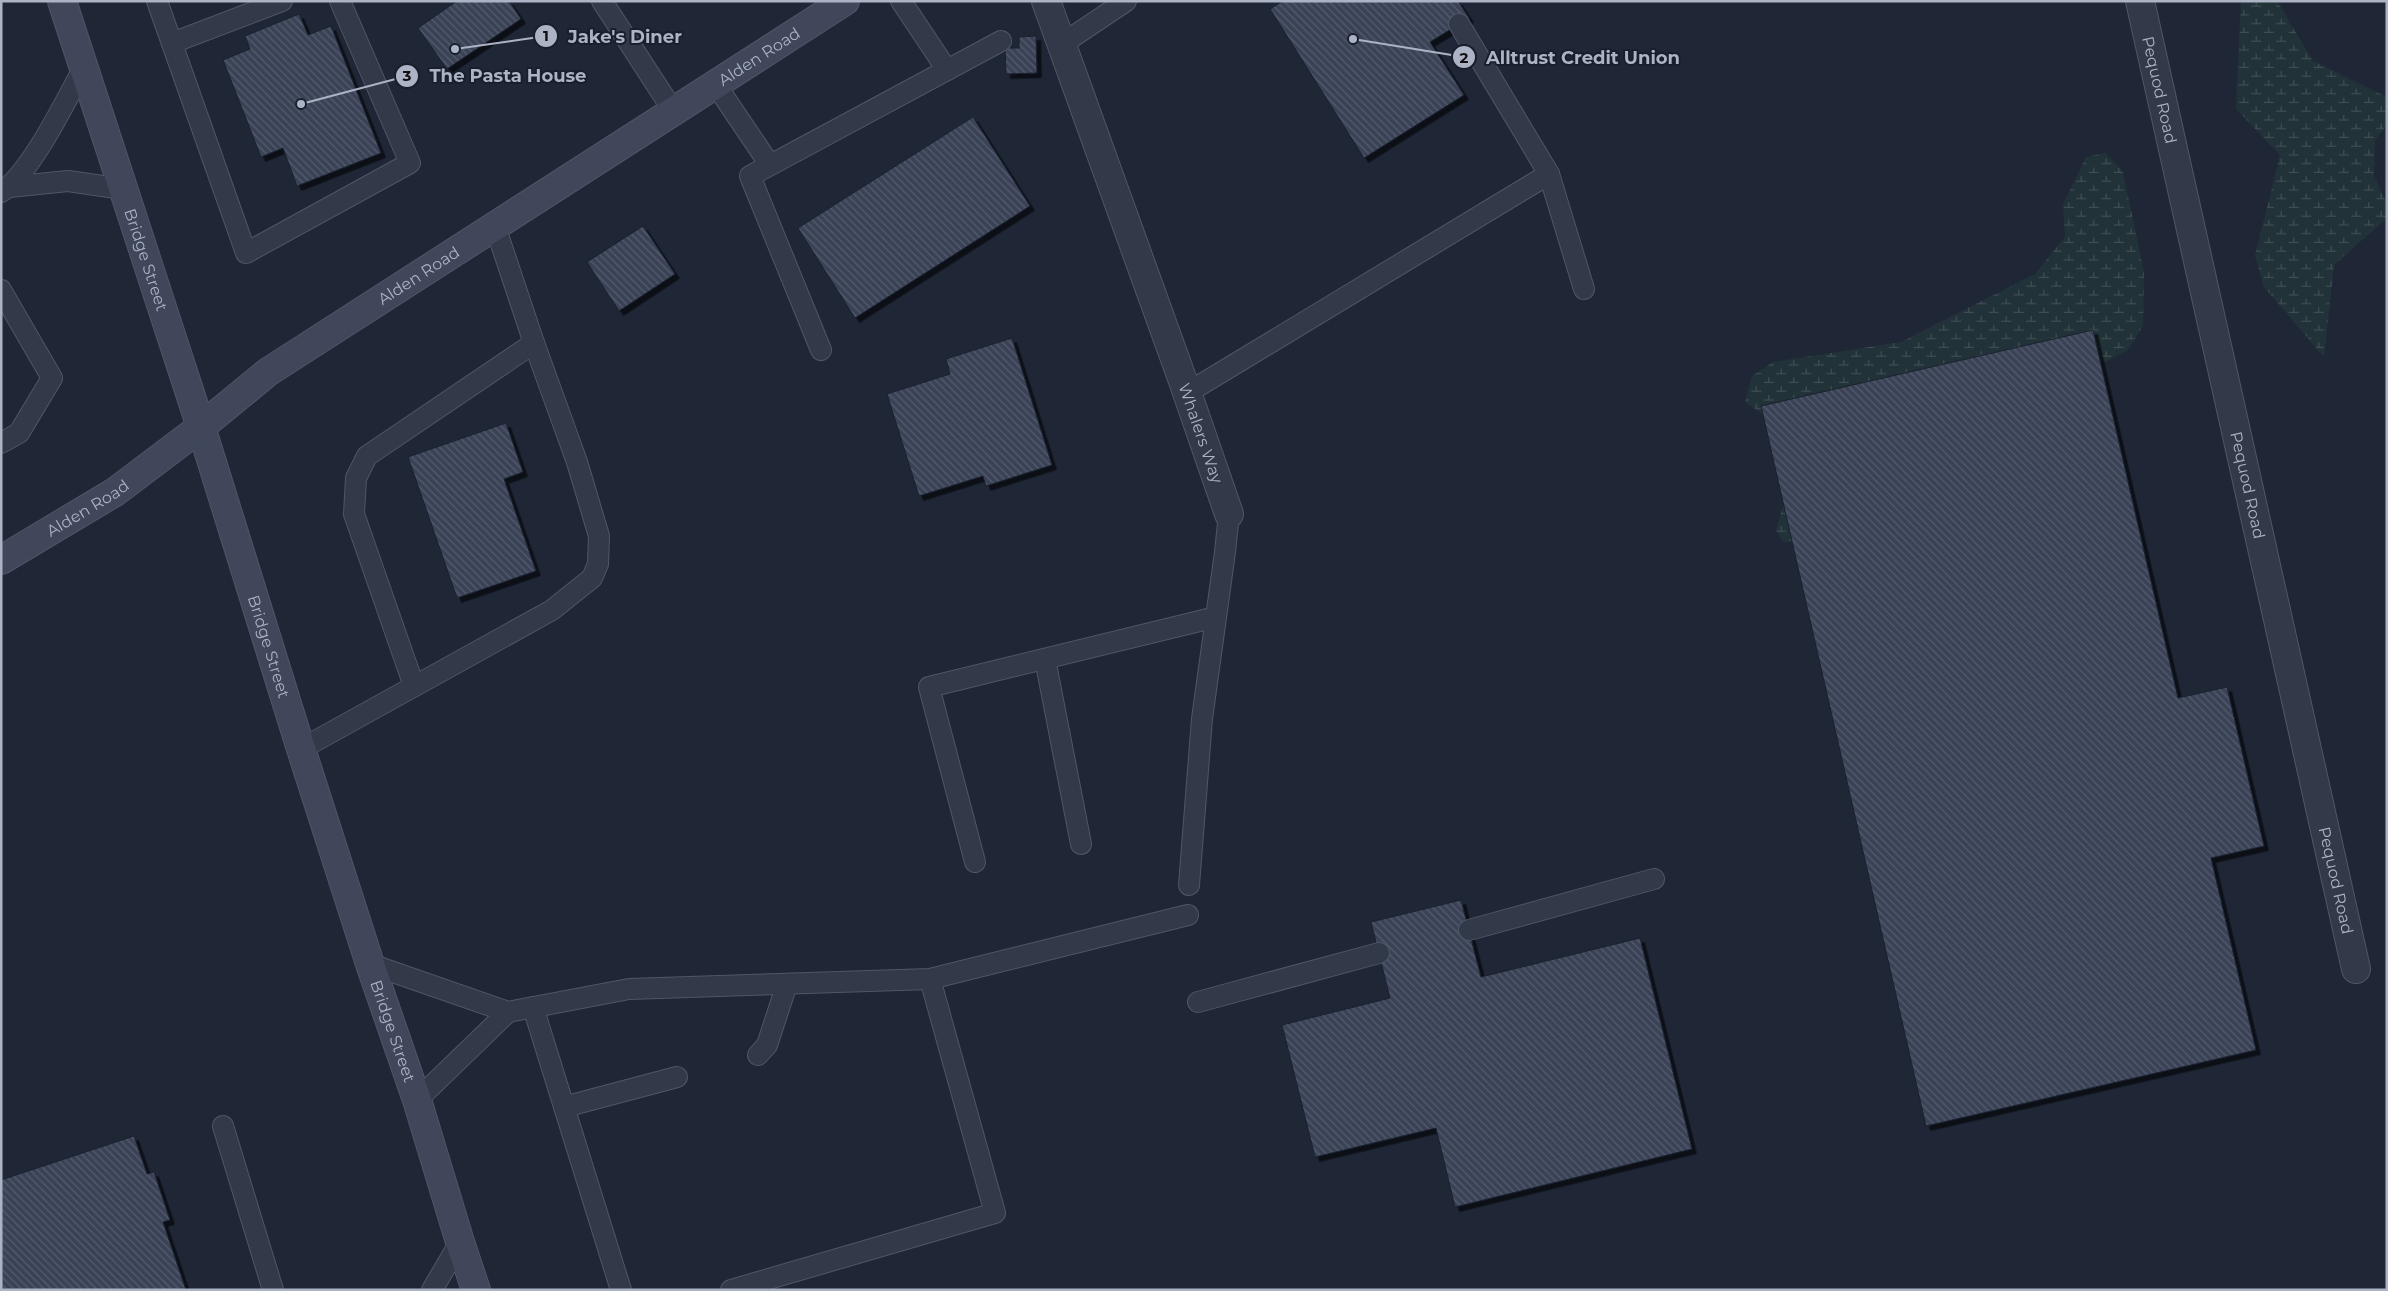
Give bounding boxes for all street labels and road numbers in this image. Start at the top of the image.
street label: Alden Road [715,23,803,89]
street label: Pequod Road [2139,34,2181,145]
street label: Bridge Street [121,206,172,314]
street label: Alden Road [374,242,463,309]
street label: Whalers Way [1175,380,1227,486]
street label: Pequod Road [2227,430,2269,541]
street label: Alden Road [43,475,133,540]
street label: Bridge Street [244,593,294,701]
street label: Pequod Road [2315,825,2357,936]
street label: Bridge Street [367,977,420,1085]

